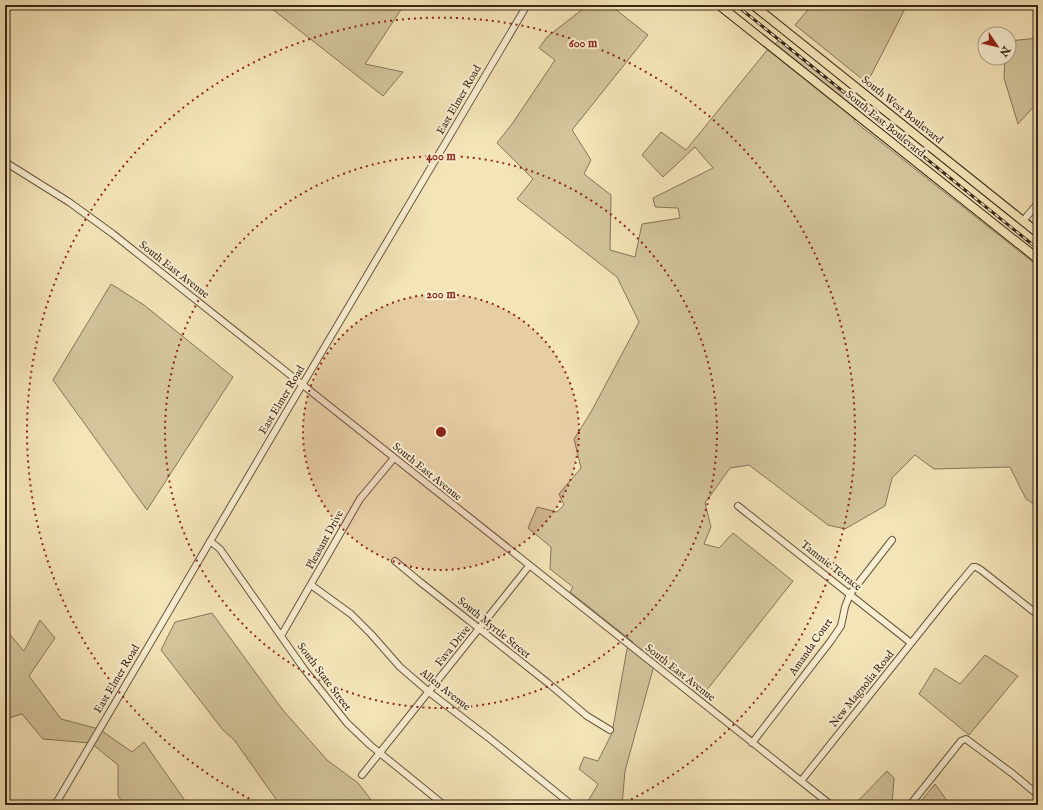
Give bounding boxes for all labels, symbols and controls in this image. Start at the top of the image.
north arrow [977,26,1017,66]
text: 600 m [569,36,598,51]
text: N [996,42,1013,59]
street label: East Elmer Road [433,63,485,137]
street label: South West Boulevard [858,73,946,147]
street label: South East Boulevard [842,88,928,160]
text: 400 m [426,149,457,164]
street label: South East Avenue [136,238,212,302]
text: 200 m [426,287,456,302]
street label: East Elmer Road [256,363,308,437]
centre of rings [434,425,448,439]
street label: South East Avenue [389,440,465,504]
street label: Pleasant Drive [303,508,347,572]
street label: Tammie Terrace [798,538,864,594]
street label: South Myrtle Street [454,594,534,662]
street label: Amanda Court [786,615,836,679]
street label: Fava Drive [432,623,474,669]
street label: South State Street [294,640,354,714]
street label: South East Avenue [642,641,718,705]
street label: East Elmer Road [91,642,143,716]
street label: New Magnolia Road [827,648,897,730]
street label: Allen Avenue [416,665,473,714]

